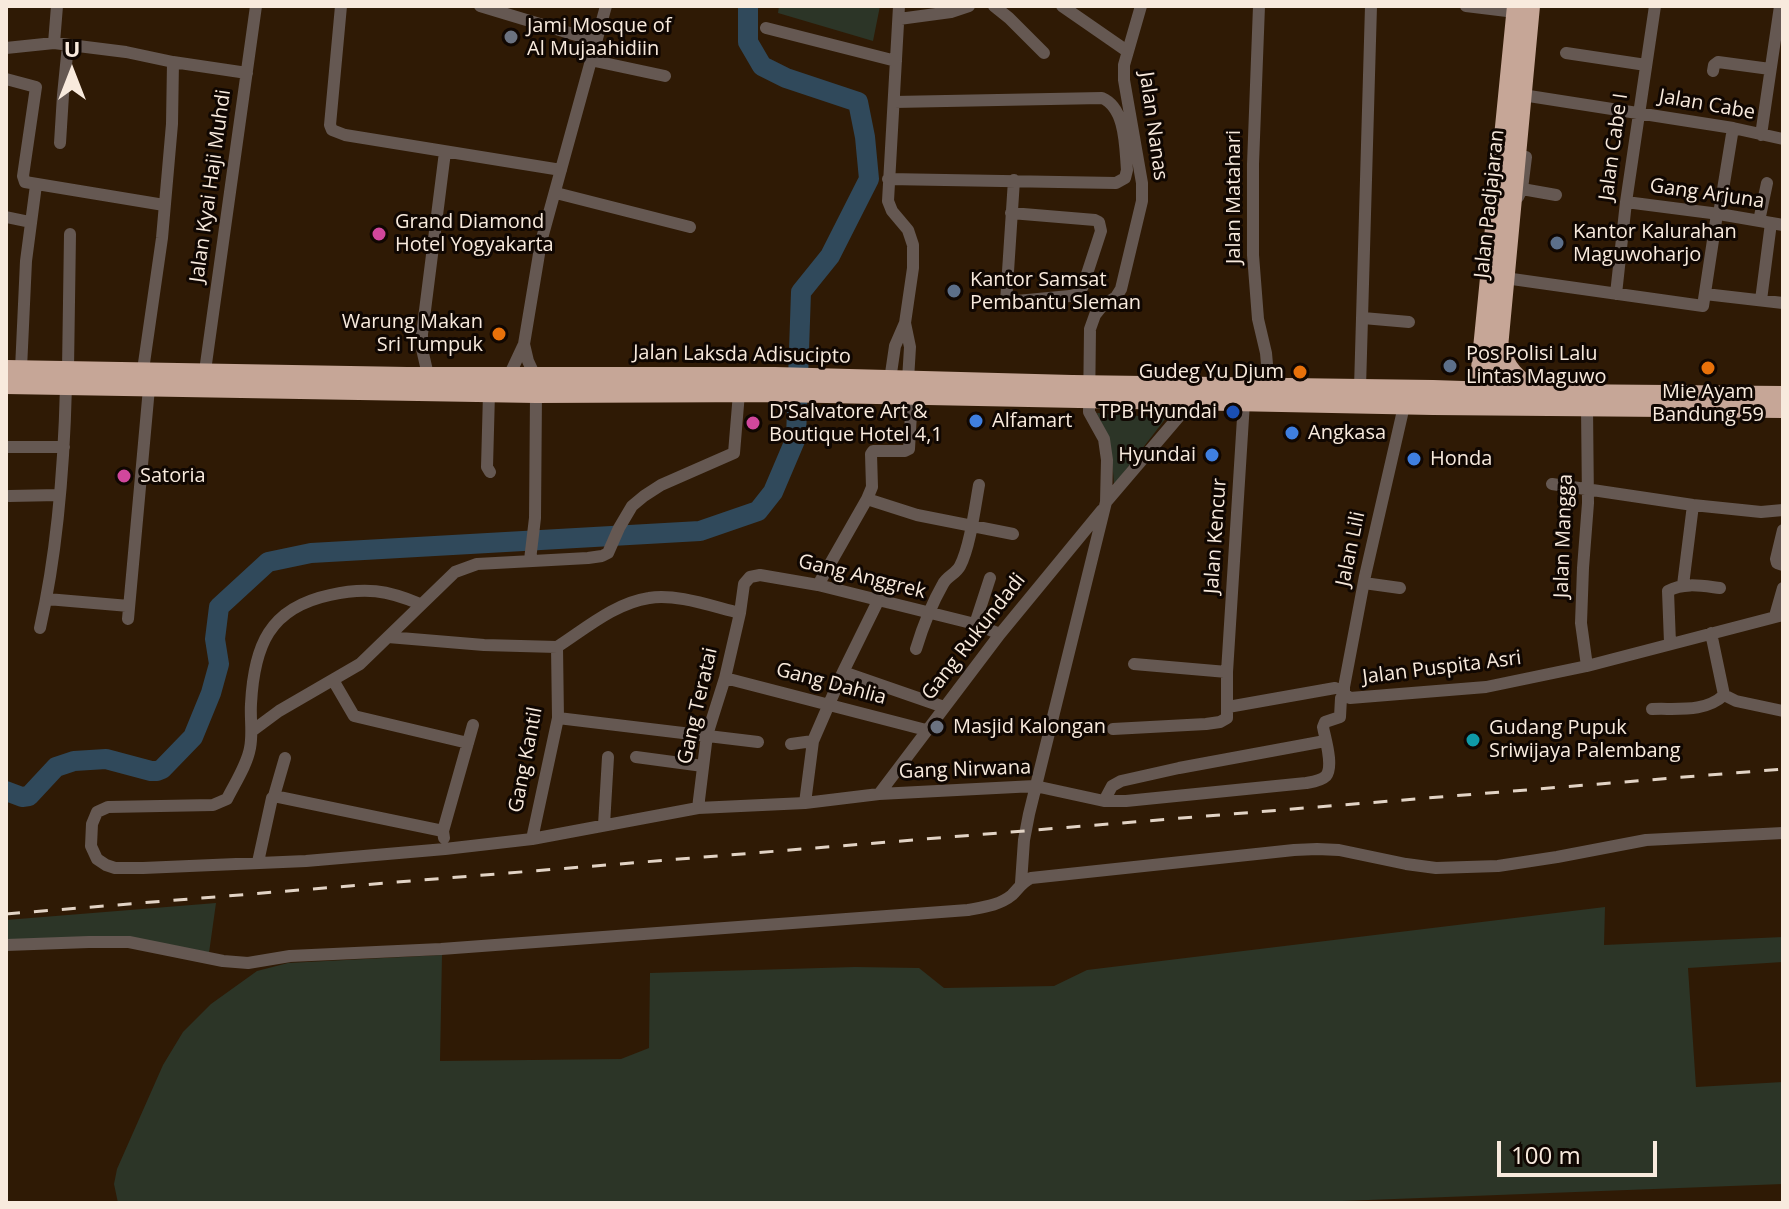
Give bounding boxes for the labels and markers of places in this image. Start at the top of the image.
place label: Jami Mosque of Al Mujaahidiin [527,14,671,61]
marker: Jami Mosque of Al Mujaahidiin [502,28,520,46]
place label: Grand Diamond Hotel Yogyakarta [395,210,554,257]
place label: Kantor Kalurahan Maguwoharjo [1573,220,1737,267]
marker: Grand Diamond Hotel Yogyakarta [370,225,388,243]
marker: Kantor Kalurahan Maguwoharjo [1548,234,1566,252]
place label: Kantor Samsat Pembantu Sleman [970,268,1141,315]
marker: Kantor Samsat Pembantu Sleman [945,282,963,300]
place label: Warung Makan Sri Tumpuk [342,310,483,357]
marker: Warung Makan Sri Tumpuk [490,325,508,343]
place label: Pos Polisi Lalu Lintas Maguwo [1466,342,1606,389]
marker: Pos Polisi Lalu Lintas Maguwo [1441,357,1459,375]
marker: Mie Ayam Bandung 59 [1699,359,1717,377]
place label: Gudeg Yu Djum [1139,360,1284,384]
marker: Gudeg Yu Djum [1291,363,1309,381]
place label: Mie Ayam Bandung 59 [1652,380,1764,427]
place label: D'Salvatore Art & Boutique Hotel 4,1 [769,400,943,447]
place label: TPB Hyundai [1098,400,1217,424]
marker: TPB Hyundai [1224,403,1242,421]
place label: Alfamart [992,409,1072,433]
marker: Alfamart [967,412,985,430]
marker: D'Salvatore Art & Boutique Hotel 4,1 [744,414,762,432]
place label: Angkasa [1308,421,1386,445]
marker: Angkasa [1283,424,1301,442]
place label: Hyundai [1118,443,1196,467]
marker: Hyundai [1203,446,1221,464]
place label: Honda [1430,447,1492,471]
marker: Honda [1405,450,1423,468]
place label: Satoria [140,464,206,488]
marker: Satoria [115,467,133,485]
place label: Masjid Kalongan [953,715,1106,739]
place label: Gudang Pupuk Sriwijaya Palembang [1489,716,1681,763]
marker: Masjid Kalongan [928,718,946,736]
marker: Gudang Pupuk Sriwijaya Palembang [1464,731,1482,749]

